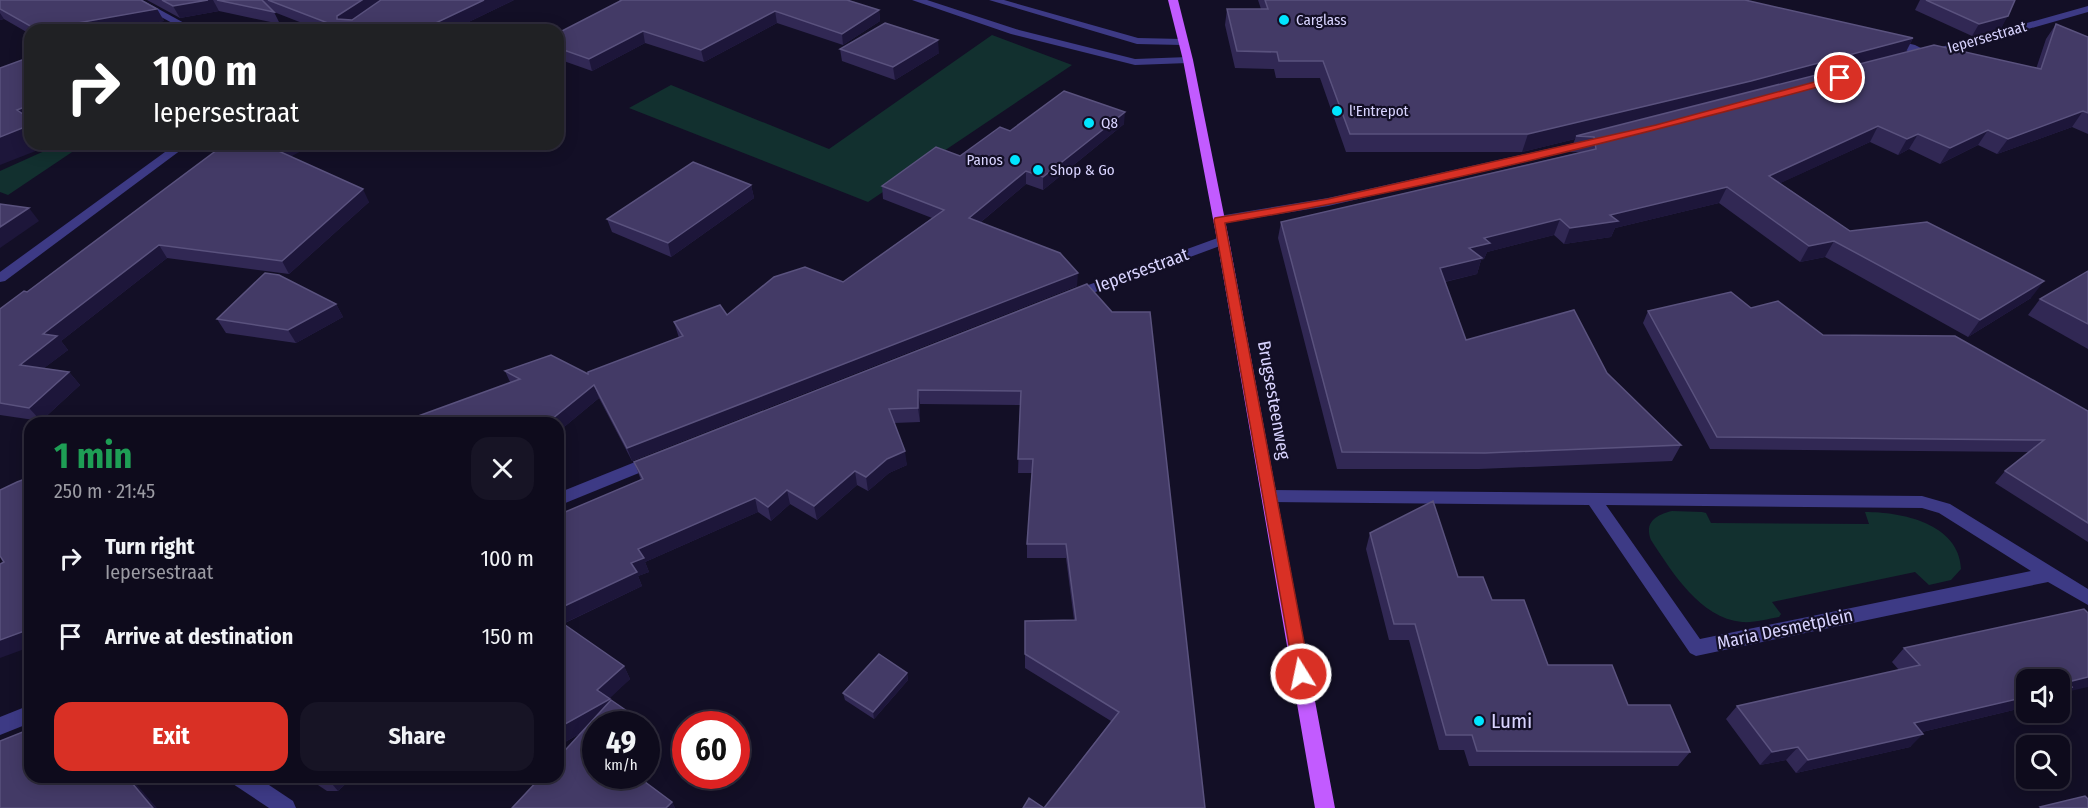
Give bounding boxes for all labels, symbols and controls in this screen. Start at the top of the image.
place label: Carglass [1296,11,1347,29]
marker: Carglass [1277,13,1291,27]
street label: Iepersestraat [1945,17,2029,57]
text: 100 m [153,46,257,96]
icon: right [54,48,132,126]
pin [1814,52,1865,103]
icon: arrive [1823,61,1856,94]
text: Iepersestraat [153,97,299,129]
place label: l'Entrepot [1349,102,1409,120]
marker: l'Entrepot [1330,104,1344,118]
place label: Q8 [1101,114,1118,132]
marker: Q8 [1082,116,1096,130]
place label: Panos [966,151,1003,169]
marker: Panos [1008,153,1022,167]
place label: Shop & Go [1050,161,1115,179]
marker: Shop & Go [1031,163,1045,177]
street label: Iepersestraat [1092,243,1192,297]
street label: Brugsesteenweg [1253,339,1295,462]
text: 1 min [54,434,132,478]
button: close [471,437,534,500]
text: 250 m · 21:45 [54,479,155,503]
text: Turn right [105,533,194,560]
icon: right [54,542,87,575]
text: 100 m [480,545,534,572]
text: Iepersestraat [105,560,213,584]
street label: Maria Desmetplein [1715,604,1855,654]
icon: arrive [54,620,87,653]
text: Arrive at destination [105,623,293,650]
text: 150 m [482,623,534,650]
position arrow [1269,642,1333,706]
map controls [2016,669,2070,789]
button: sound [2016,669,2070,723]
button: Exit [54,702,288,771]
button: Share [300,702,534,771]
place label: Lumi [1491,708,1532,734]
speed limit sign: 60 [672,711,750,789]
marker: Lumi [1472,714,1486,728]
text: 49 [606,725,636,761]
button: search [2016,735,2070,789]
text: km/h [604,756,638,774]

